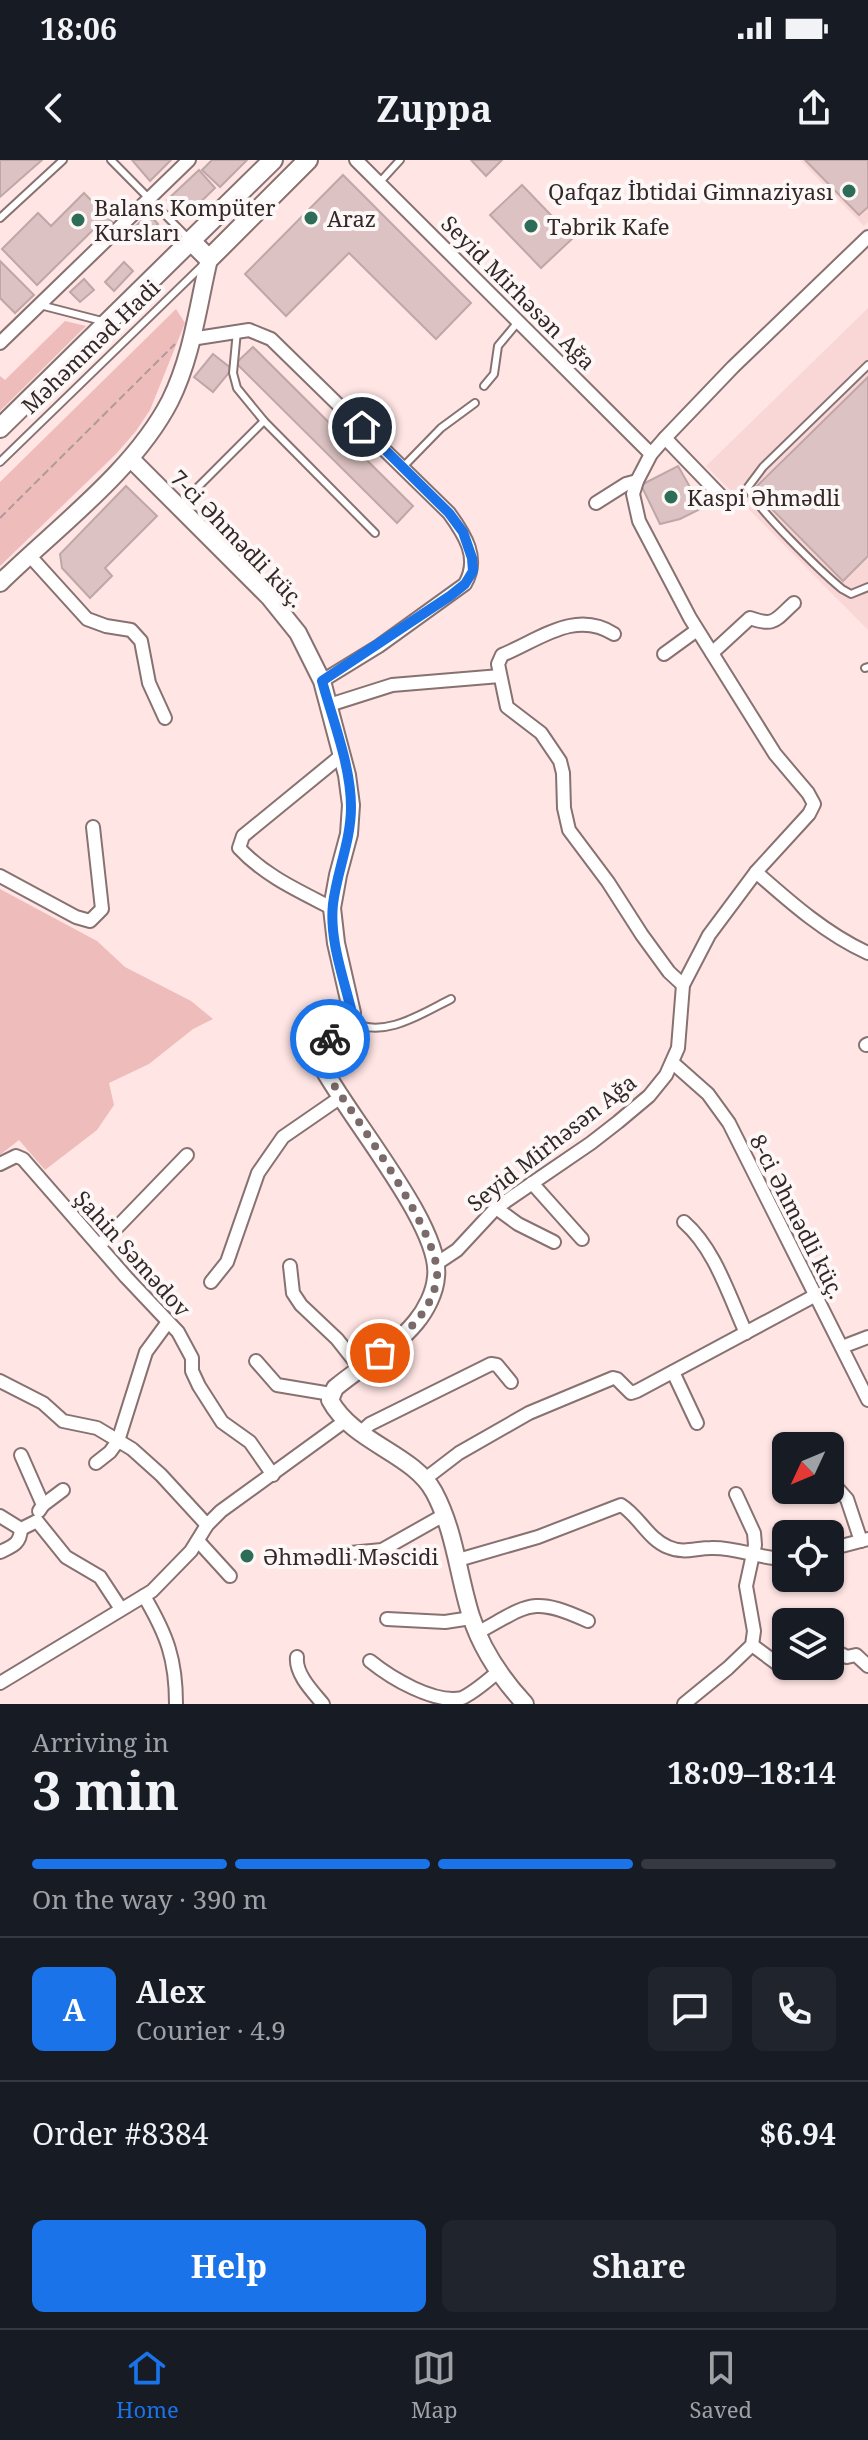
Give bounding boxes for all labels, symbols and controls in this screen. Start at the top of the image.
text: 18:06 [40,8,117,49]
text: Zuppa [376,84,492,133]
icon: back [32,86,76,130]
icon: share [792,86,836,130]
place label: Qafqaz İbtidai Gimnaziyası [548,176,833,206]
marker: Qafqaz İbtidai Gimnaziyası [840,182,858,200]
place label: Balans Kompüter Kursları [94,192,276,247]
place label: Araz [327,203,376,233]
street label: Seyid Mirhəsən Ağa [435,208,603,376]
marker: Araz [302,209,320,227]
marker: Balans Kompüter Kursları [69,211,87,229]
place label: Təbrik Kafe [547,211,669,241]
marker: Təbrik Kafe [522,217,540,235]
street label: Məhəmməd Hadi [14,272,166,420]
pin [328,393,396,461]
icon: home [340,405,384,449]
street label: 7-ci Əhmədli küç. [164,463,312,613]
place label: Kaspi Əhmədli [687,482,840,512]
marker: Kaspi Əhmədli [662,488,680,506]
courier [290,999,370,1079]
icon: bike [308,1017,352,1061]
street label: Seyid Mirhəsən Ağa [460,1066,642,1218]
street label: 8-ci Əhmədli küç. [744,1129,852,1303]
street label: Şahin Səmədov [68,1183,198,1323]
pin [346,1319,414,1387]
icon: bag [358,1331,402,1375]
north arrow [772,1432,844,1504]
map controls [772,1432,844,1680]
button: locate [772,1520,844,1592]
place label: Әhmәdli Mәscidi [263,1541,439,1571]
marker: Әhmәdli Mәscidi [238,1547,256,1565]
button: layers [772,1608,844,1680]
text: Arriving in [32,1724,169,1760]
text: 18:09–18:14 [667,1752,836,1793]
text: 3 min [32,1754,179,1825]
text: On the way · 390 m [32,1881,267,1917]
button: chat [648,1967,732,2051]
button: phone [752,1967,836,2051]
text: Alex [136,1971,206,2012]
text: A [63,1989,85,2030]
text: Courier · 4.9 [136,2012,286,2048]
text: Order #8384 [32,2113,209,2154]
text: $6.94 [759,2113,836,2154]
button: Help [32,2220,426,2312]
button: Share [442,2220,836,2312]
tab: Home [116,2346,179,2424]
tab: Map [411,2346,457,2424]
tab: Saved [690,2346,752,2424]

